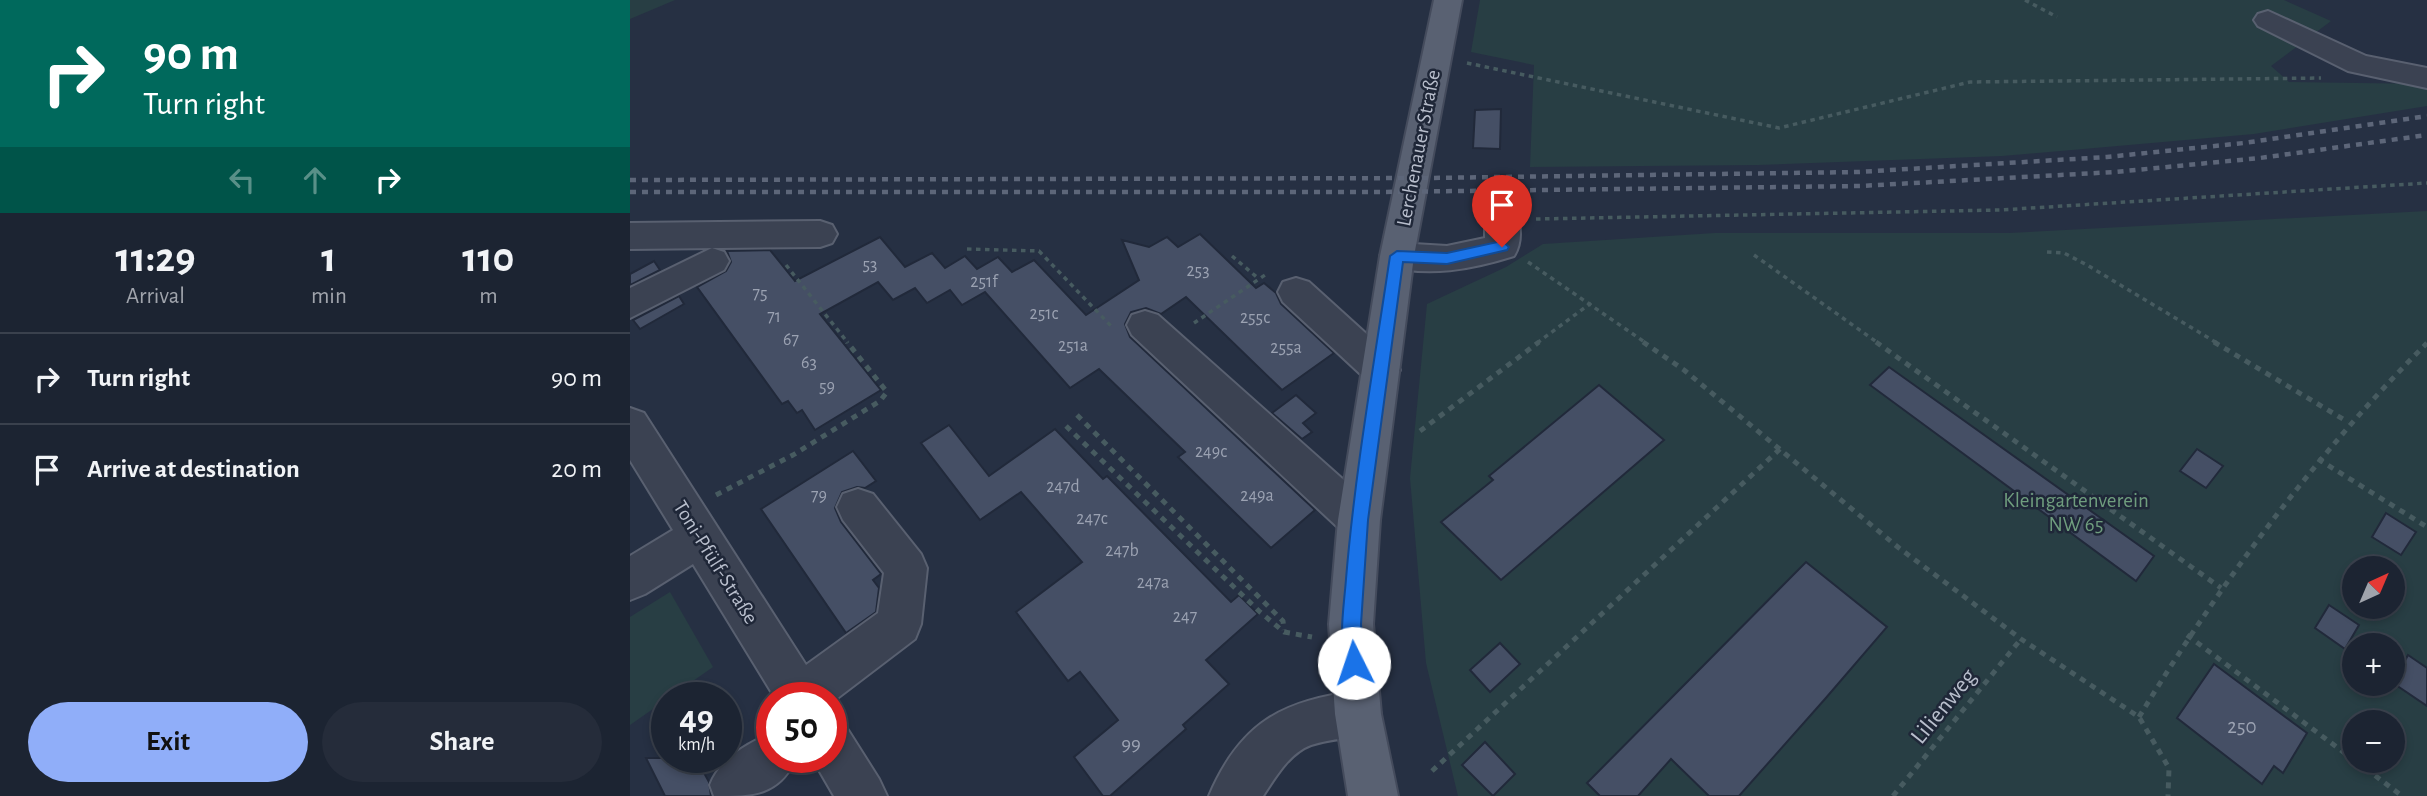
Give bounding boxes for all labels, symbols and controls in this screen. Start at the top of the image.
icon: right [28,28,119,119]
text: 90 m [143,30,239,79]
street label: Lerchenauer Straße [1393,68,1444,228]
text: Turn right [143,88,265,120]
icon: left [223,161,261,199]
icon: ahead [296,161,334,199]
icon: right [369,161,407,199]
pin [1472,175,1532,247]
icon: arrive [1483,186,1521,224]
text: 11:29 [116,237,195,279]
text: 1 [321,237,336,279]
text: 110 [462,237,514,279]
house number: 53 [863,256,877,274]
house number: 253 [1186,262,1210,280]
house number: 251f [970,273,999,291]
text: Arrival [126,285,185,308]
text: min [311,285,347,308]
text: m [479,285,498,308]
house number: 75 [752,285,768,303]
house number: 251c [1030,305,1058,323]
house number: 71 [767,308,781,326]
house number: 255c [1240,309,1270,327]
house number: 67 [783,331,799,349]
house number: 251a [1058,337,1088,355]
house number: 255a [1270,339,1302,357]
house number: 63 [801,354,817,372]
icon: right [28,360,66,398]
text: Turn right [87,365,190,391]
text: 90 m [551,365,602,391]
house number: 59 [819,378,835,396]
house number: 249c [1195,443,1227,461]
icon: arrive [28,451,66,489]
text: Arrive at destination [87,456,300,482]
text: 20 m [551,456,602,482]
house number: 247d [1046,478,1080,496]
house number: 79 [811,487,827,505]
house number: 249a [1240,487,1274,505]
park label: Kleingartenverein NW 65 [2003,490,2149,535]
street label: Toni-Pfülf-Straße [669,497,762,628]
house number: 247c [1076,510,1108,528]
house number: 247b [1105,542,1139,560]
north arrow [2342,556,2404,620]
map controls [2342,556,2405,773]
house number: 247a [1137,574,1169,592]
house number: 247 [1173,608,1197,626]
position arrow [1317,626,1391,700]
button: + [2342,633,2405,696]
street label: Lilienweg [1906,664,1981,749]
speed limit sign: 50 [756,682,847,773]
text: 49 [679,701,714,736]
button: Exit [28,702,308,782]
button: Share [322,702,602,782]
button: − [2342,710,2405,773]
house number: 250 [2227,716,2257,737]
house number: 99 [1121,733,1141,754]
text: km/h [678,736,715,754]

